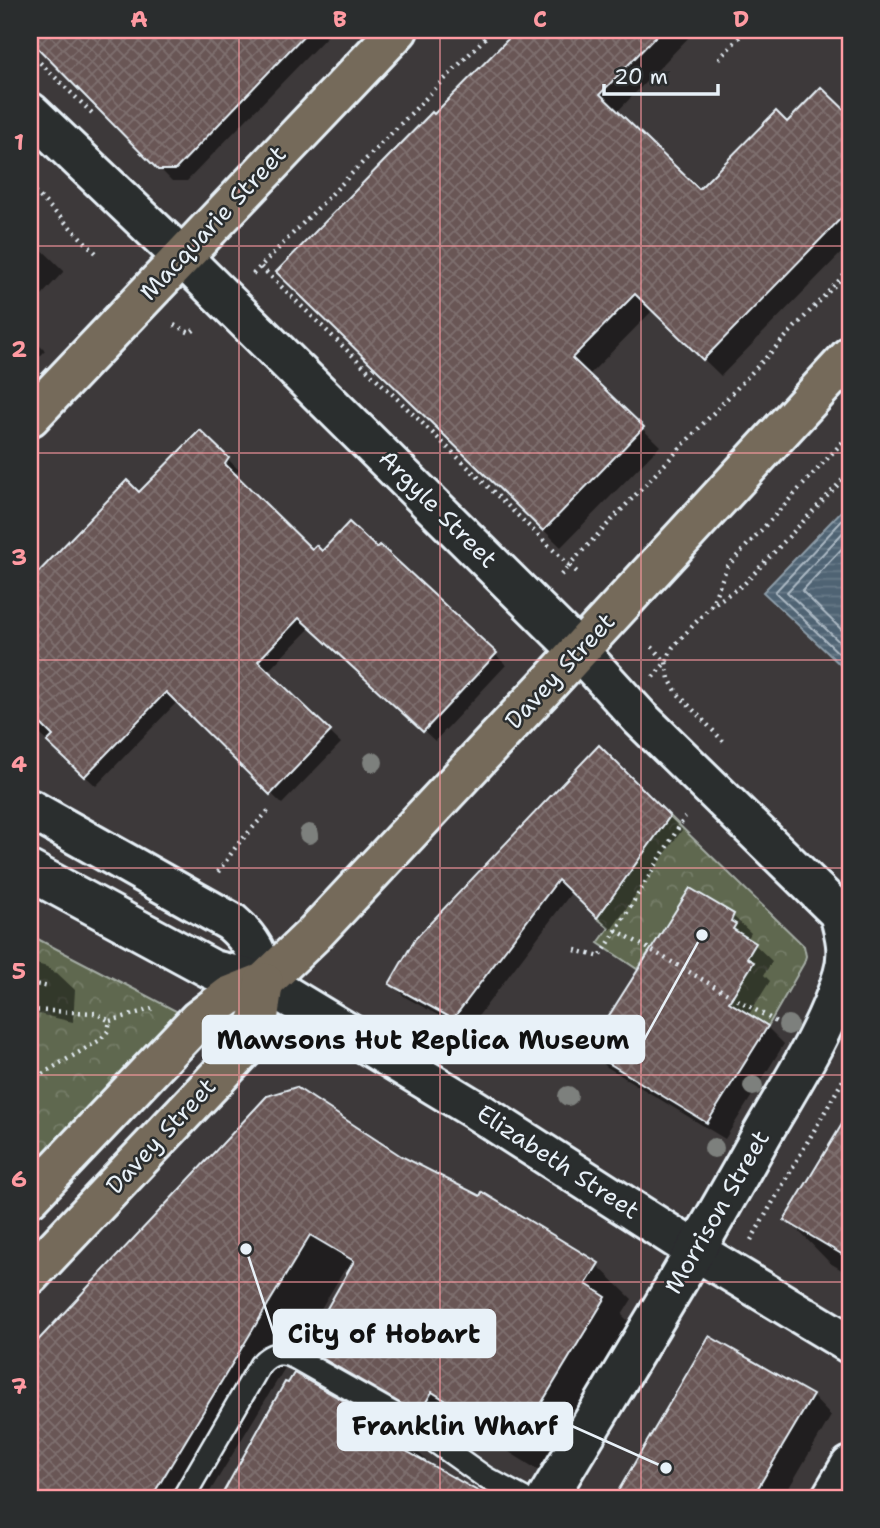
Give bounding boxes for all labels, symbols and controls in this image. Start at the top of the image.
text: A [130,4,148,34]
text: B [333,4,347,34]
text: C [533,4,547,34]
text: D [733,4,749,34]
scale bar [604,52,717,96]
text: 20 m [614,63,668,91]
text: 1 [14,127,24,157]
street label: Macquarie Street [133,139,293,307]
text: 2 [11,334,27,364]
street label: Argyle Street [372,443,504,575]
text: 3 [11,542,27,572]
street label: Davey Street [498,606,622,736]
text: 4 [11,749,27,779]
text: 5 [12,956,26,986]
callout: Mawsons Hut Replica Museum [203,1016,644,1063]
text: Mawsons Hut Replica Museum [216,1022,630,1057]
street label: Davey Street [99,1071,223,1201]
street label: Elizabeth Street [471,1097,645,1227]
street label: Morrison Street [657,1124,777,1300]
text: 6 [11,1164,27,1194]
callout: City of Hobart [274,1310,495,1357]
text: City of Hobart [288,1316,480,1351]
text: 7 [11,1371,27,1401]
callout: Franklin Wharf [338,1403,572,1450]
text: Franklin Wharf [352,1408,559,1443]

